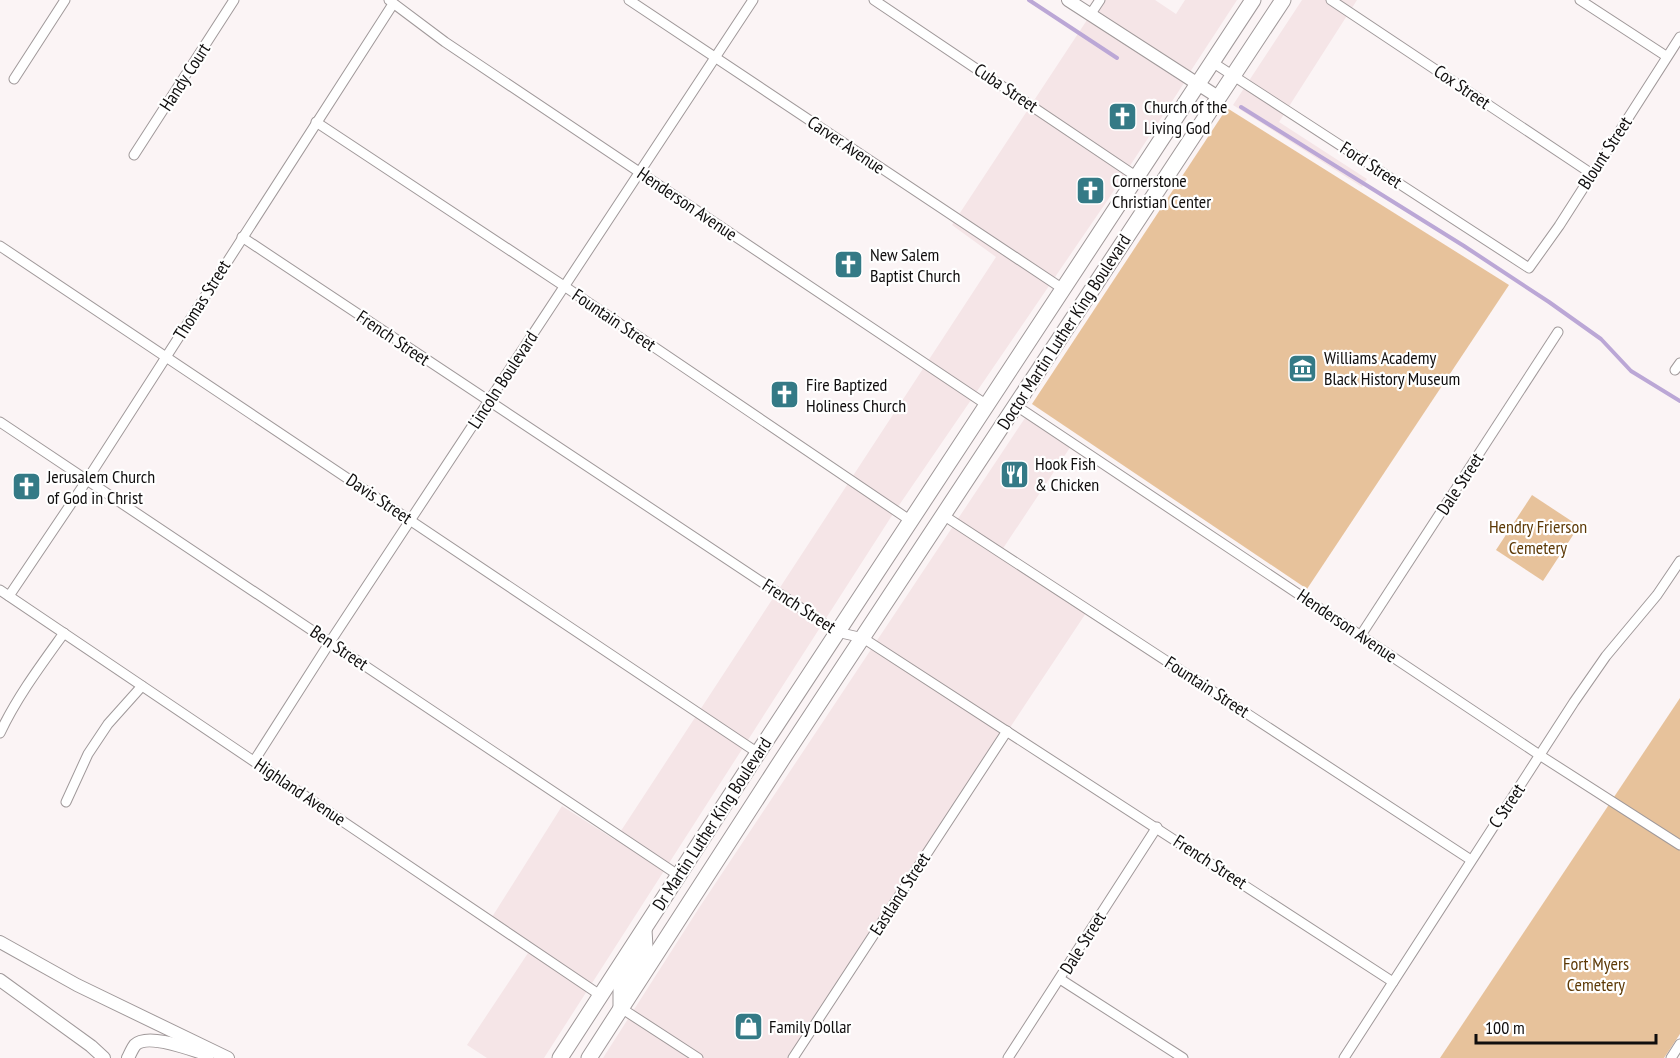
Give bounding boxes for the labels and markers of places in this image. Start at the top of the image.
place label: Church of the Living God [1144,95,1227,139]
church icon: Church of the Living God [1107,101,1139,133]
place label: Cornerstone Christian Center [1112,169,1211,213]
church icon: Cornerstone Christian Center [1075,175,1107,207]
place label: New Salem Baptist Church [870,243,960,287]
church icon: New Salem Baptist Church [833,249,865,281]
place label: Williams Academy Black History Museum [1324,346,1460,390]
museum icon: Williams Academy Black History Museum [1287,352,1319,384]
place label: Fire Baptized Holiness Church [806,373,906,417]
church icon: Fire Baptized Holiness Church [769,379,801,411]
place label: Hook Fish & Chicken [1035,452,1099,496]
restaurant icon: Hook Fish & Chicken [998,458,1030,490]
place label: Jerusalem Church of God in Christ [46,465,155,509]
church icon: Jerusalem Church of God in Christ [10,471,42,503]
shop icon: Family Dollar [732,1011,764,1043]
place label: Family Dollar [769,1015,851,1038]

